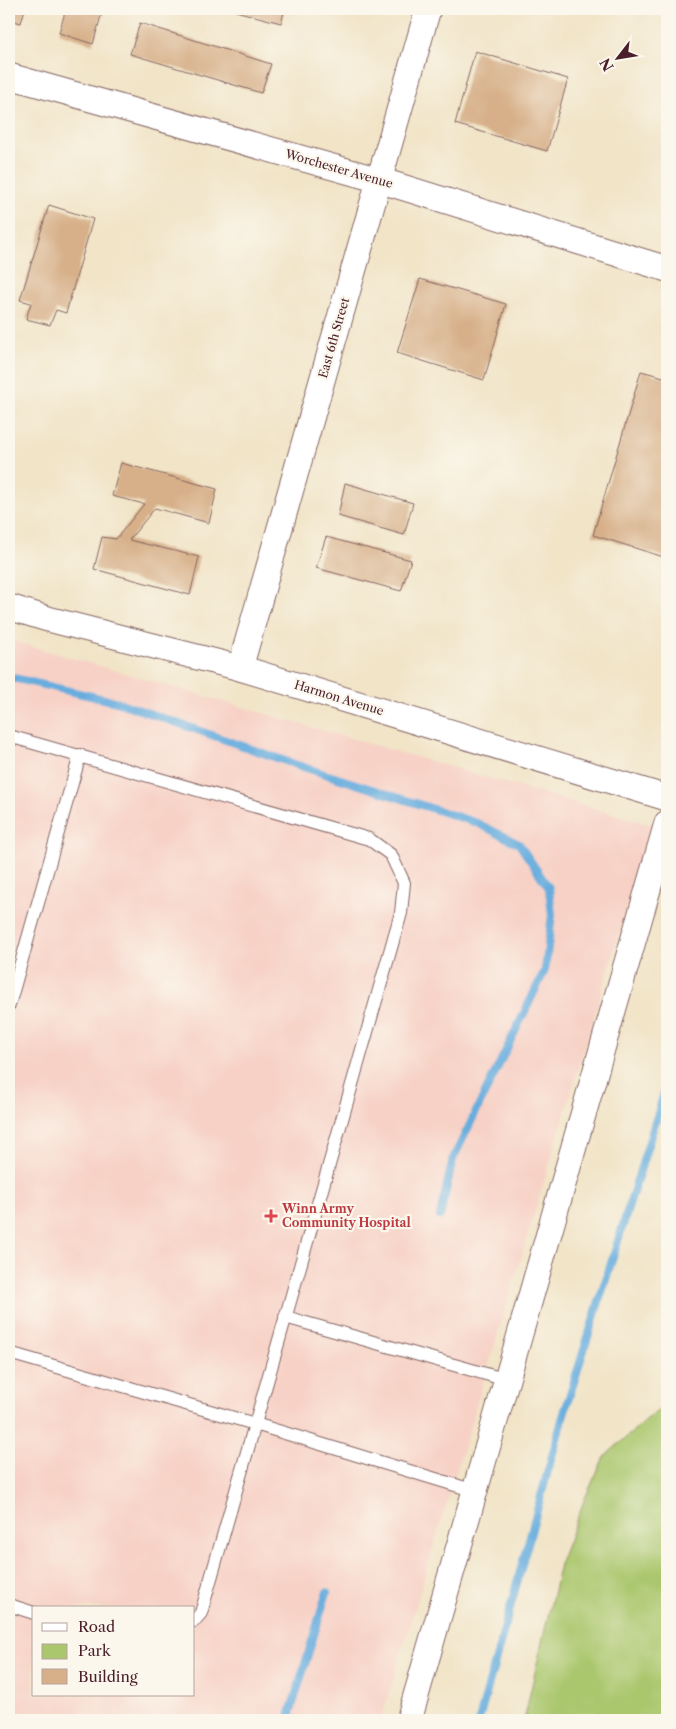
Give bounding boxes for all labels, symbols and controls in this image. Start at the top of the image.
north arrow [594,32,644,82]
text: N [596,55,618,75]
street label: Worchester Avenue [283,146,395,191]
street label: East 6th Street [315,295,352,380]
street label: Harmon Avenue [292,677,386,718]
place label: Winn Army Community Hospital [281,1201,411,1230]
marker: Winn Army Community Hospital [264,1209,278,1223]
legend [32,1606,195,1696]
text: Road [78,1617,115,1636]
text: Park [78,1641,112,1660]
text: Building [78,1667,138,1686]

